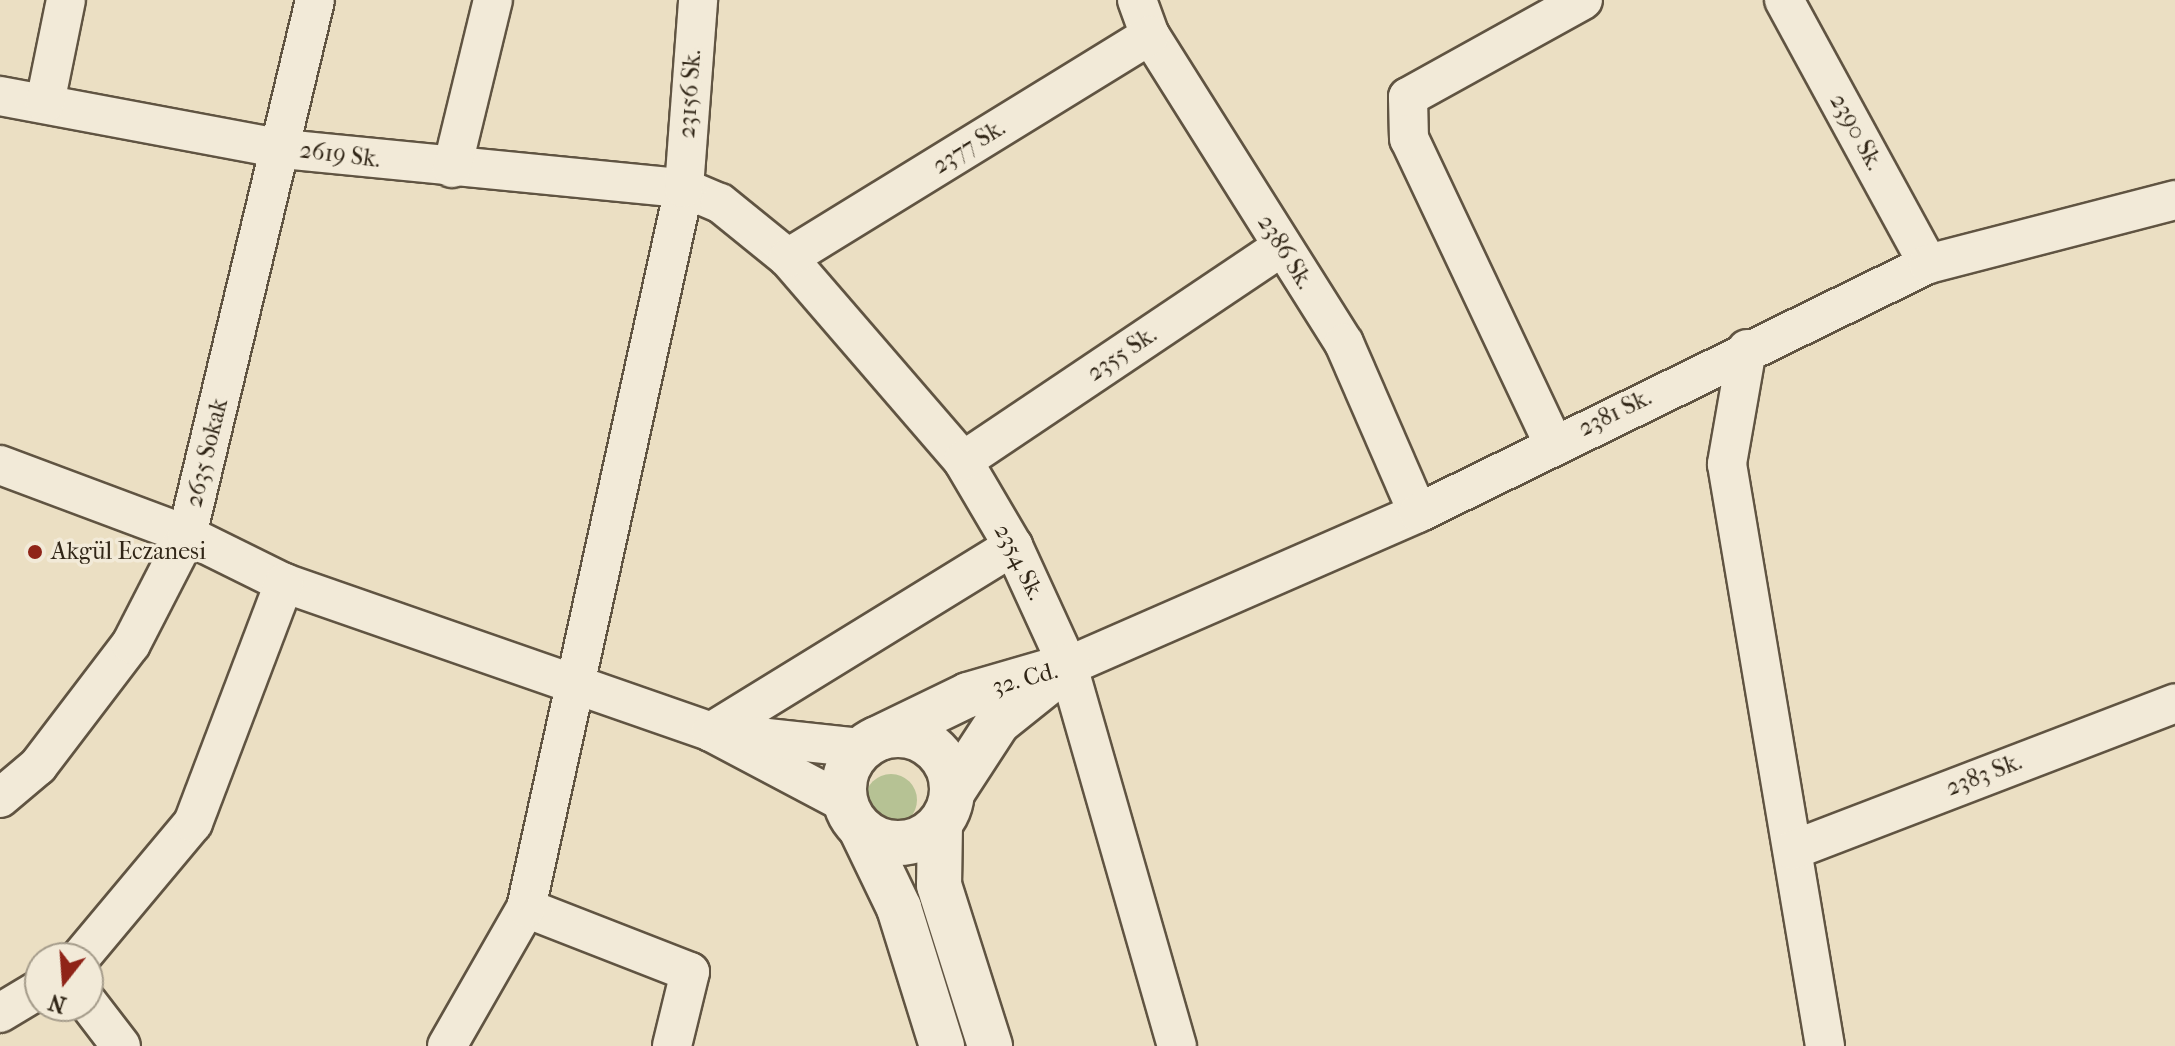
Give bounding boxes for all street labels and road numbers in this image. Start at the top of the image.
street label: 23156 Sk. [673,49,707,139]
street label: 2390 Sk. [1823,89,1889,175]
street label: 2377 Sk. [927,114,1011,180]
street label: 2619 Sk. [298,136,382,174]
street label: 2386 Sk. [1251,210,1319,294]
street label: 2355 Sk. [1082,320,1162,388]
street label: 2381 Sk. [1574,383,1656,443]
street label: 2635 Sokak [180,396,234,510]
street label: 2354 Sk. [988,519,1050,605]
street label: 32. Cd. [989,657,1061,701]
street label: 2383 Sk. [1942,747,2026,803]

